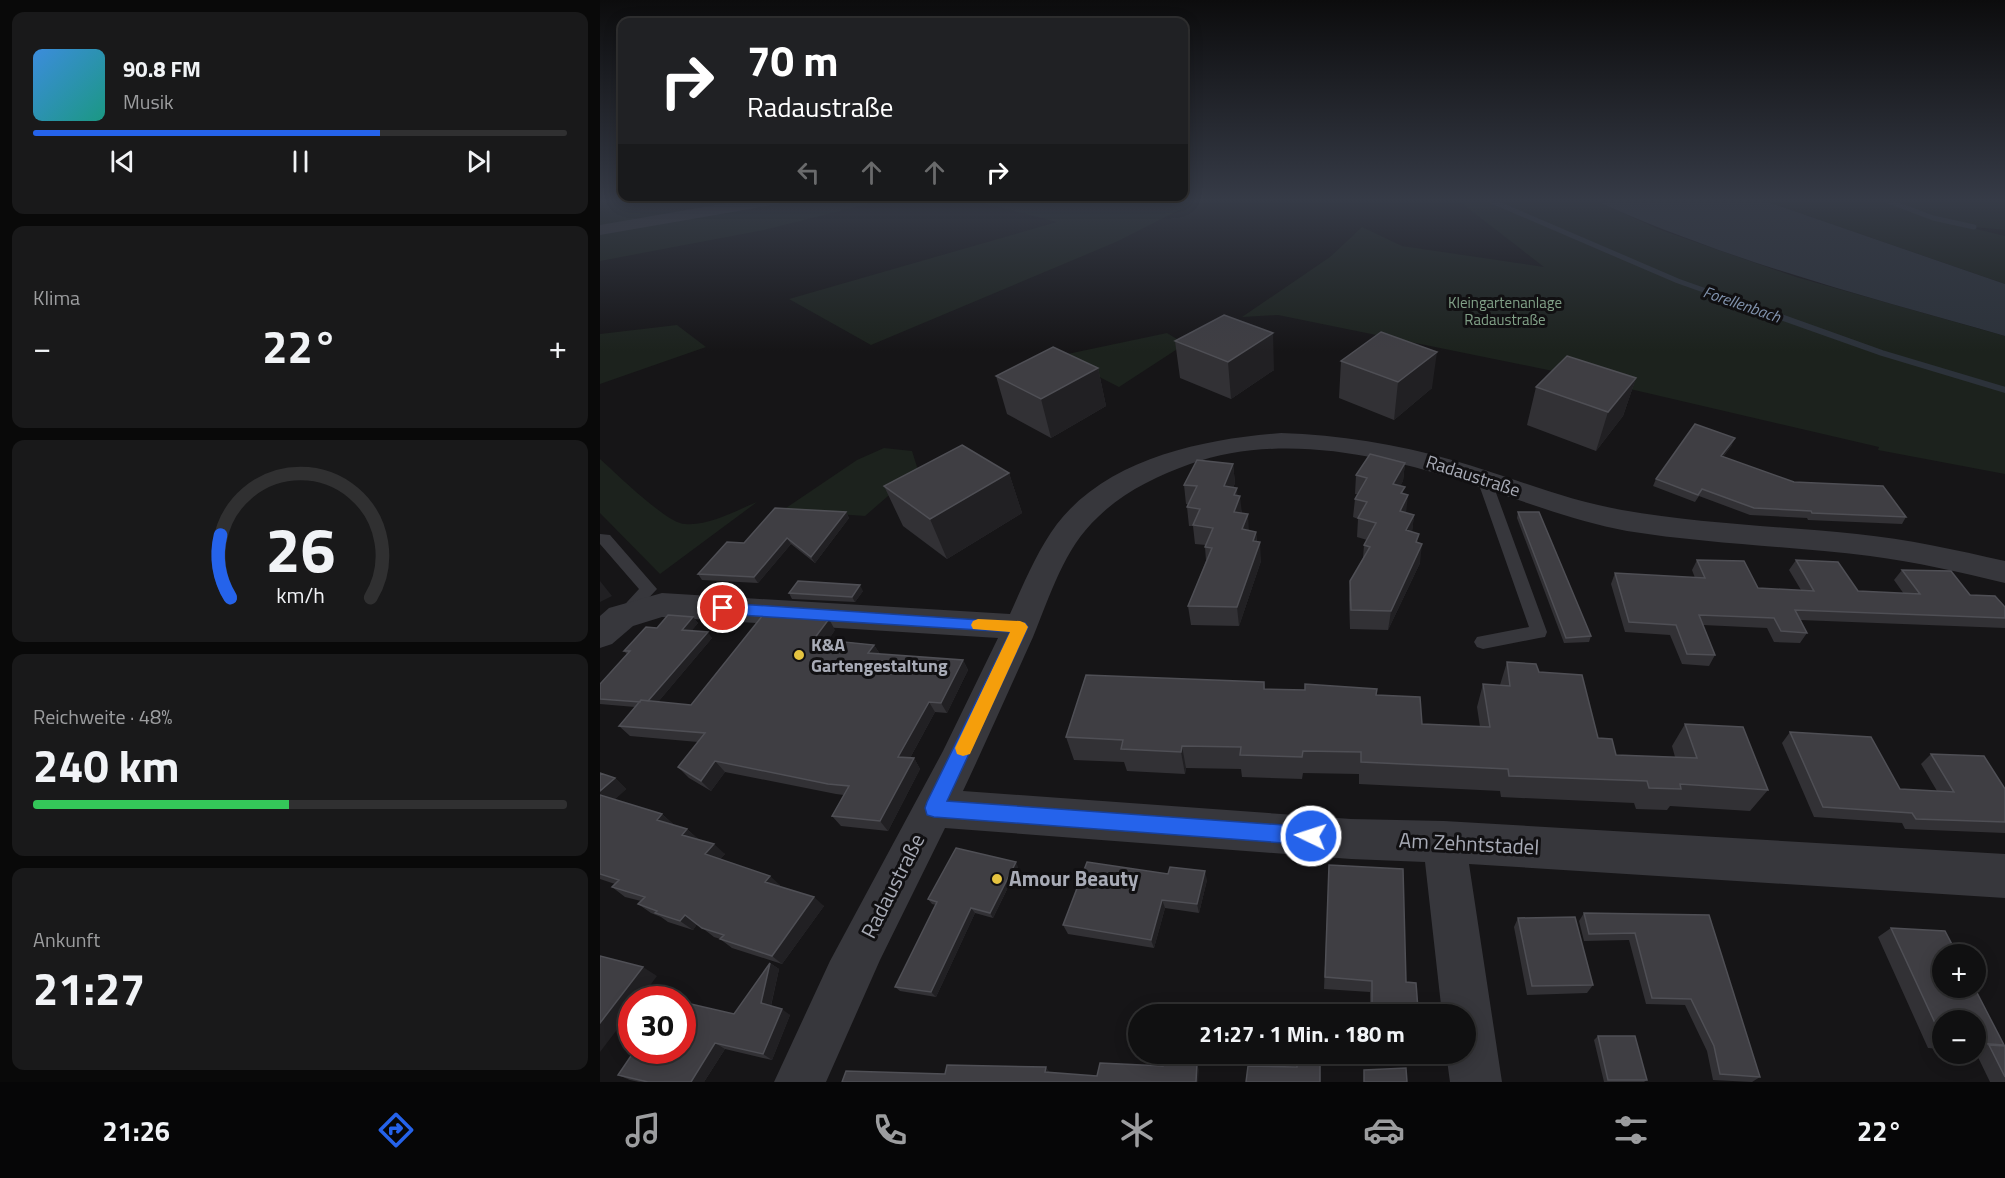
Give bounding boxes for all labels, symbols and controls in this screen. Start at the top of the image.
text: 70 m [747,28,839,92]
icon: right [648,42,726,120]
text: 90.8 FM [123,52,201,86]
text: Musik [123,86,174,117]
text: Radaustraße [747,86,893,127]
icon: previous [106,145,139,178]
icon: pause [284,145,317,178]
icon: next [462,145,495,178]
icon: left [792,156,825,189]
icon: ahead [855,156,888,189]
icon: ahead [918,156,951,189]
icon: right [981,156,1014,189]
water label: Forellenbach [1700,280,1785,329]
text: Klima [33,282,80,313]
park label: Kleingartenanlage Radaustraße [1448,291,1562,331]
text: 22° [262,312,338,380]
text: − [33,322,51,372]
text: + [549,322,567,372]
street label: Radaustraße [1423,448,1524,503]
text: 26 [265,501,335,596]
text: km/h [276,579,324,611]
pin [697,582,748,633]
icon: arrive [706,591,739,624]
place label: K&A Gartengestaltung [811,631,948,679]
marker: K&A Gartengestaltung [792,648,806,662]
text: Reichweite · 48% [33,701,172,732]
text: 240 km [33,731,179,799]
position arrow [1279,804,1343,868]
street label: Am Zehntstadel [1398,823,1540,863]
street label: Radaustraße [852,828,932,944]
place label: Amour Beauty [1009,862,1139,894]
marker: Amour Beauty [990,872,1004,886]
text: Ankunft [33,924,100,955]
map controls [1932,944,1986,1064]
button: + [1932,944,1986,998]
text: 21:27 [33,954,145,1022]
speed limit sign: 30 [618,986,696,1064]
button: − [1932,1010,1986,1064]
text: 21:27 · 1 Min. · 180 m [1199,1017,1405,1051]
icon: directions [375,1109,417,1151]
icon: music [622,1109,664,1151]
icon: phone [869,1109,911,1151]
icon: climate [1116,1109,1158,1151]
icon: car [1363,1109,1405,1151]
icon: filters [1610,1109,1652,1151]
text: 21:26 [103,1110,170,1151]
text: 22° [1857,1110,1902,1151]

